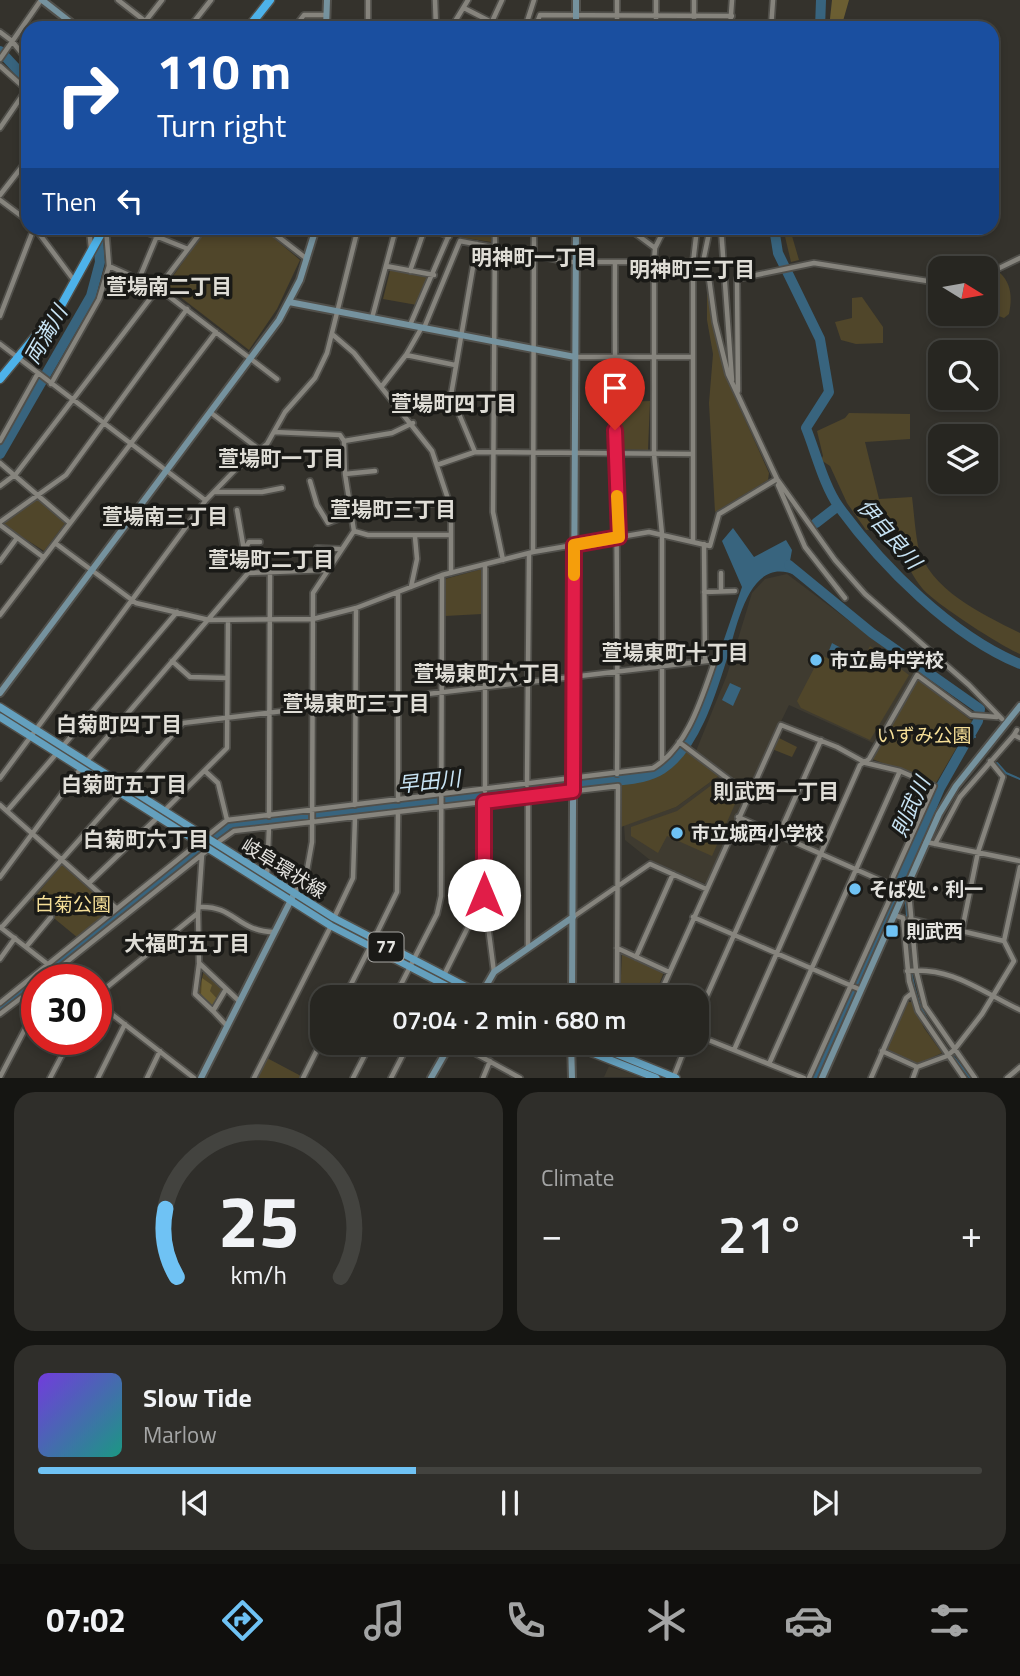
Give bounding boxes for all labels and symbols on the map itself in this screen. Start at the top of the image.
district label: 明神町一丁目 [471,241,597,273]
district label: 明神町三丁目 [629,253,755,285]
north arrow [928,256,998,326]
district label: 萱場南二丁目 [106,270,232,302]
water label: 両満川 [16,297,76,370]
pin [585,358,645,430]
district label: 萱場町四丁目 [391,387,517,419]
district label: 萱場町一丁目 [218,442,344,474]
water label: 伊自良川 [850,491,931,577]
district label: 萱場町三丁目 [330,493,456,525]
district label: 萱場南三丁目 [102,500,228,532]
district label: 萱場町二丁目 [208,543,334,575]
district label: 萱場東町十丁目 [602,636,749,668]
place label: 市立島中学校 [830,645,944,674]
marker: 市立島中学校 [808,652,824,668]
district label: 萱場東町六丁目 [414,657,561,689]
district label: 萱場東町三丁目 [283,687,430,719]
district label: 白菊町四丁目 [56,708,182,740]
park label: いずみ公園 [876,720,972,749]
water label: 早田川 [396,762,464,800]
district label: 白菊町五丁目 [61,768,187,800]
water label: 則武川 [883,769,938,842]
district label: 則武西一丁目 [713,775,839,807]
place label: 市立城西小学校 [691,818,824,847]
district label: 白菊町六丁目 [83,823,209,855]
marker: 市立城西小学校 [669,825,685,841]
street label: 岐阜環状線 [236,830,332,905]
position arrow [447,858,521,932]
place label: そば処・利一 [869,874,983,903]
marker: そば処・利一 [847,881,863,897]
park label: 白菊公園 [35,889,111,918]
place label: 則武西 [906,916,963,945]
marker: 則武西 [884,923,900,939]
district label: 大福町五丁目 [124,927,250,959]
road number: 77 [368,932,404,962]
speed limit sign: 30 [21,964,112,1055]

